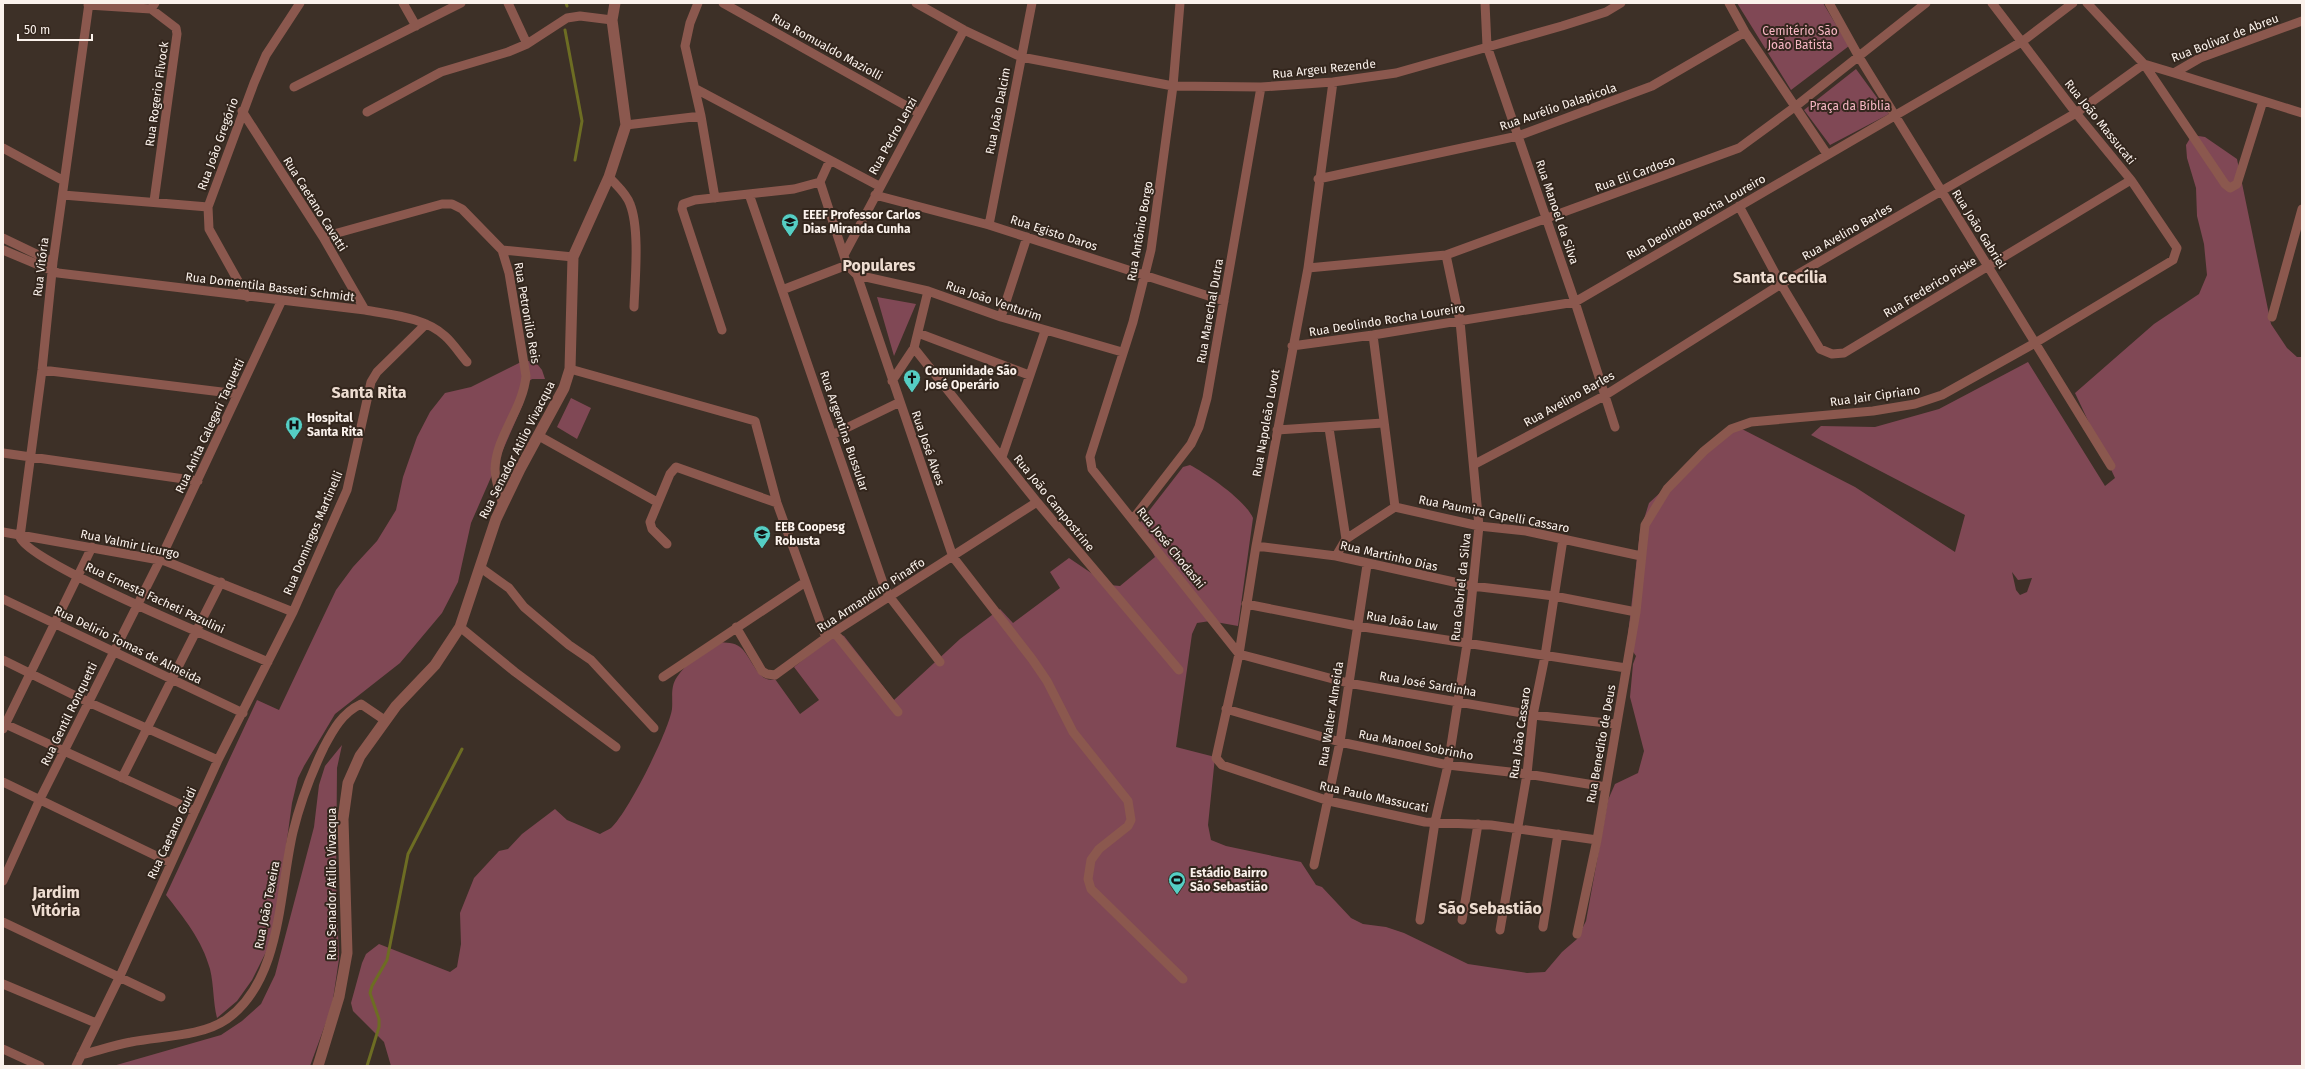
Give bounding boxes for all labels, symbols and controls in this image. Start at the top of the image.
street label: Rua Romualdo Maziolli [769,11,885,83]
street label: Rua Bolivar de Abreu [2169,11,2281,65]
scale bar [18,16,92,42]
text: 50 m [24,23,50,37]
park label: Cemitério São João Batista [1762,24,1838,52]
street label: Rua Rogerio Filvock [143,40,171,147]
street label: Rua Argeu Rezende [1272,57,1376,81]
street label: Rua João Dalcim [983,66,1013,156]
street label: Rua João Massucati [2062,77,2138,167]
street label: Rua Aurélio Dalapicola [1498,80,1618,134]
street label: Rua Pedro Lenzi [866,95,920,177]
street label: Rua João Gregório [195,96,241,192]
park label: Praça da Bíblia [1809,99,1891,113]
street label: Rua Eli Cardoso [1593,153,1677,195]
street label: Rua Caetano Cavatti [280,154,350,254]
street label: Rua Manoel da Silva [1533,158,1581,266]
street label: Rua Deolindo Rocha Loureiro [1624,171,1768,263]
street label: Rua Antônio Borgo [1124,180,1156,282]
street label: Rua João Gabriel [1949,187,2009,271]
street label: Rua Avelino Barles [1800,200,1895,263]
place label: EEEF Professor Carlos Dias Miranda Cunha [803,208,921,236]
school or university icon: EEEF Professor Carlos Dias Miranda Cunha [780,212,800,237]
street label: Rua Egisto Daros [1009,212,1100,254]
street label: Rua Vitória [30,237,52,297]
street label: Rua Frederico Piske [1881,254,1979,320]
district label: Populares [842,256,916,275]
street label: Rua Marechal Dutra [1194,257,1226,365]
street label: Rua Petronilio Reis [511,261,543,365]
district label: Santa Cecília [1733,268,1827,287]
street label: Rua Domentila Basseti Schmidt [185,270,356,304]
street label: Rua João Venturim [944,278,1044,324]
street label: Rua Deolindo Rocha Loureiro [1308,301,1466,339]
street label: Rua Anita Calegari Taquetti [173,357,247,495]
place label: Comunidade São José Operário [924,364,1017,392]
street label: Rua Napoleão Lovot [1250,367,1282,478]
church icon: Comunidade São José Operário [902,368,922,393]
street label: Rua Avelino Barles [1521,368,1617,430]
street label: Rua Argentina Bussular [817,369,871,493]
street label: Rua Senador Atilio Vivacqua [476,379,558,521]
district label: Santa Rita [332,383,407,402]
street label: Rua Jair Cipriano [1829,383,1921,409]
street label: Rua José Alves [909,409,947,488]
place label: Hospital Santa Rita [307,411,364,439]
hospital icon: Hospital Santa Rita [284,415,304,440]
street label: Rua João Campostrine [1011,452,1097,554]
street label: Rua Domingos Martinelli [280,469,346,597]
street label: Rua Paumira Capelli Cassaro [1417,492,1571,536]
street label: Rua José Chodashi [1134,505,1208,591]
place label: EEB Coopesg Robusta [775,520,845,548]
school or university icon: EEB Coopesg Robusta [752,524,772,549]
street label: Rua Valmir Licurgo [79,527,181,561]
street label: Rua Gabriel da Silva [1448,532,1474,642]
street label: Rua Martinho Dias [1339,538,1439,574]
street label: Rua Armandino Pinaffo [814,555,928,635]
street label: Rua Ernesta Facheti Pazulini [83,559,227,637]
street label: Rua Delirio Tomas de Almeida [52,603,204,687]
street label: Rua João Law [1365,608,1439,634]
street label: Rua Gentil Ronquetti [38,660,100,768]
street label: Rua Walter Almeida [1316,660,1346,768]
street label: Rua José Sardinha [1378,669,1478,699]
street label: Rua Benedito de Deus [1584,683,1618,804]
street label: Rua João Cassaro [1507,686,1533,780]
street label: Rua Manoel Sobrinho [1357,727,1475,763]
street label: Rua Paulo Massucati [1318,779,1430,815]
street label: Rua Caetano Guidi [144,785,200,881]
street label: Rua Senador Atilio Vivacqua [325,808,339,960]
street label: Rua João Texeira [252,860,282,950]
place label: Estádio Bairro São Sebastião [1190,866,1268,894]
sports icon: Estádio Bairro São Sebastião [1167,870,1187,895]
district label: Jardim Vitória [31,883,81,920]
district label: São Sebastião [1438,899,1542,918]

